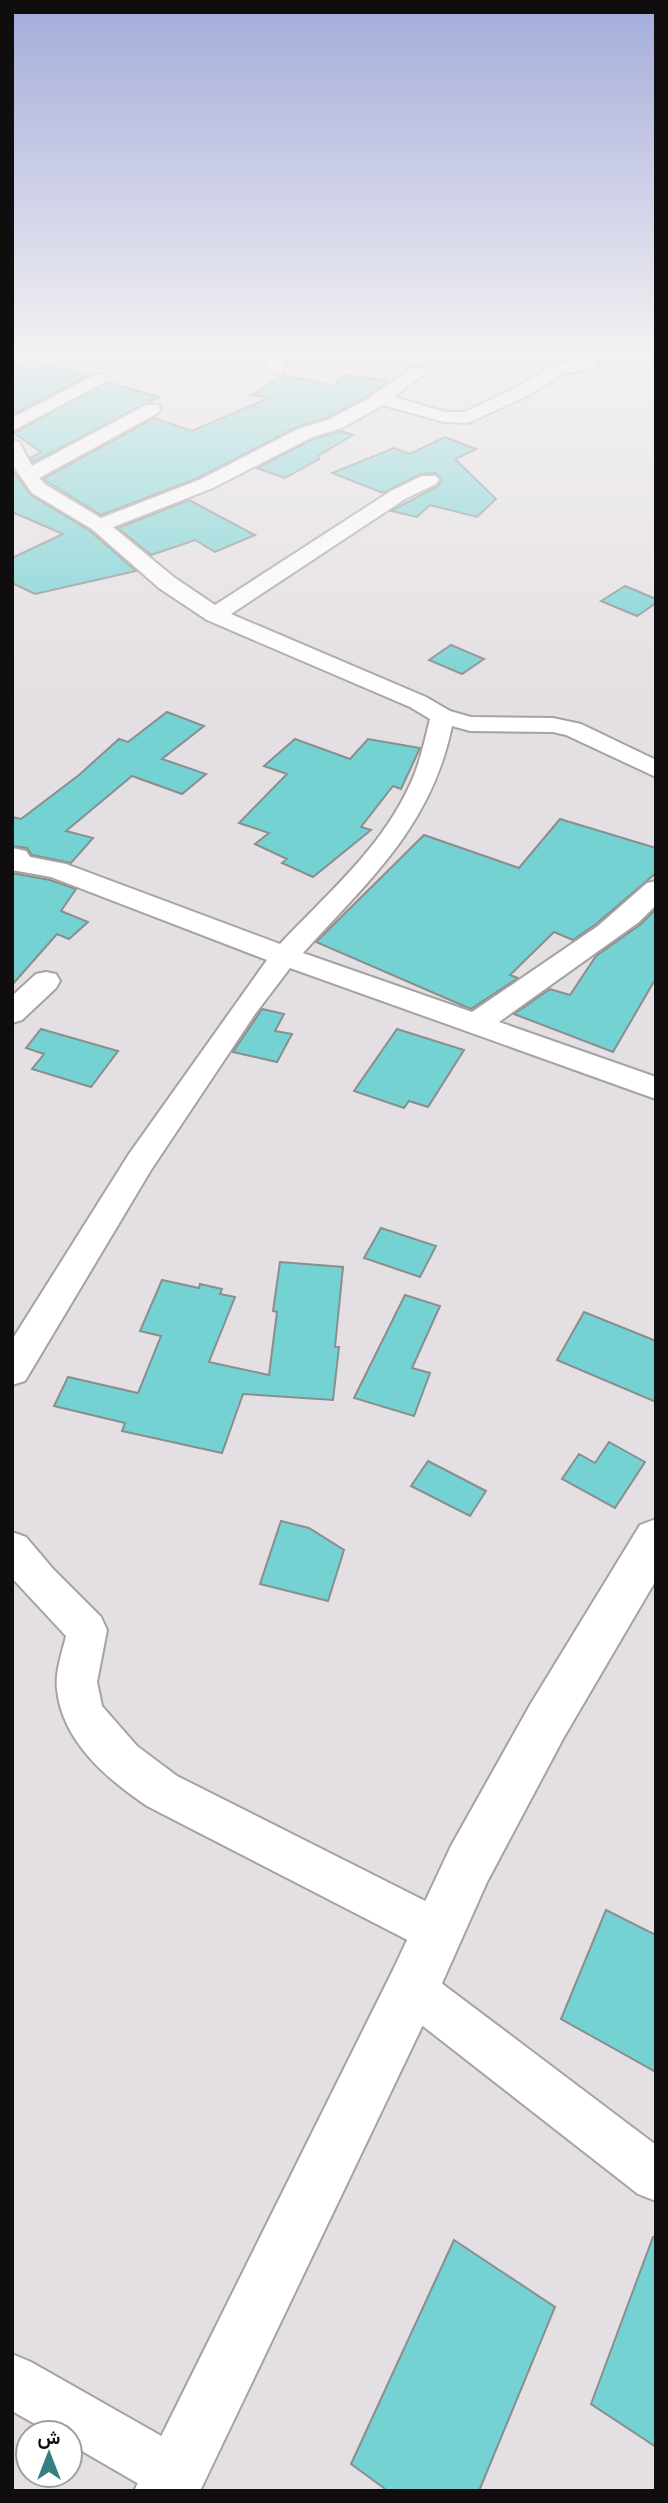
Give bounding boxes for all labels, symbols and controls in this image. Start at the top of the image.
north arrow [14,2419,84,2489]
text: ش [38,2425,61,2450]

